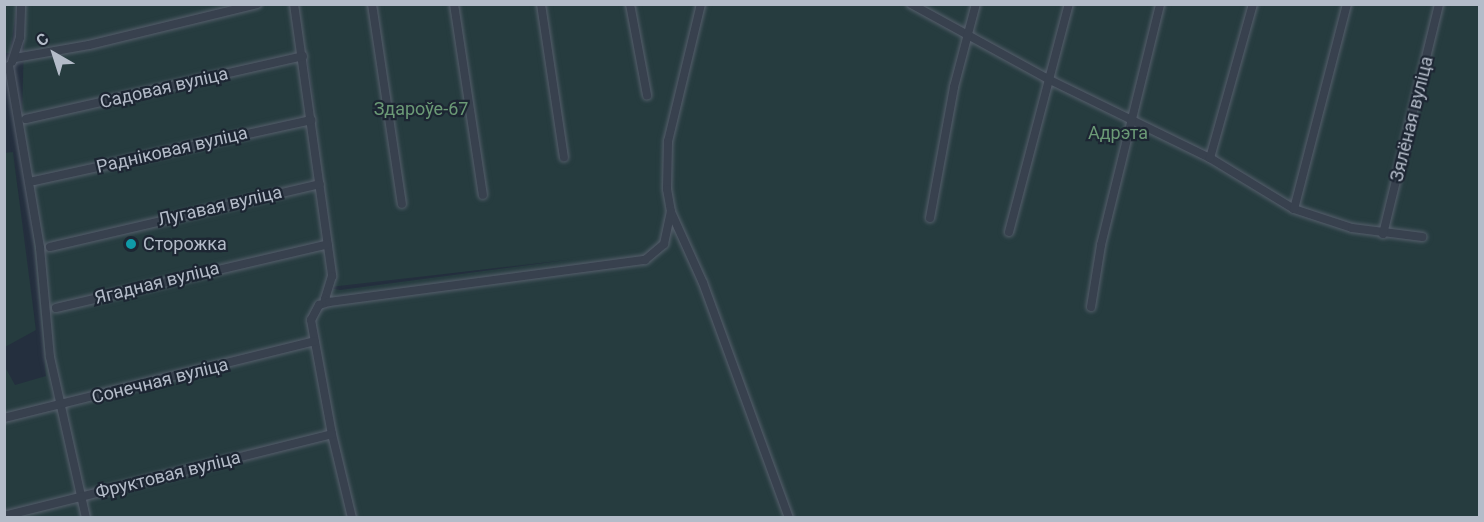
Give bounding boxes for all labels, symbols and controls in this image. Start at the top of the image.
north arrow [24,24,84,84]
text: С [32,29,52,50]
street label: Зялёная вуліца [1386,54,1438,184]
street label: Садовая вуліца [98,63,230,113]
park label: Здароўе-67 [374,98,468,120]
street label: Радніковая вуліца [94,122,250,178]
park label: Адрэта [1088,122,1148,144]
street label: Лугавая вуліца [156,181,284,231]
place label: Сторожка [143,233,227,255]
marker: Сторожка [124,237,138,251]
street label: Ягадная вуліца [92,257,222,309]
street label: Сонечная вуліца [90,354,230,408]
street label: Фруктовая вуліца [93,447,243,503]

